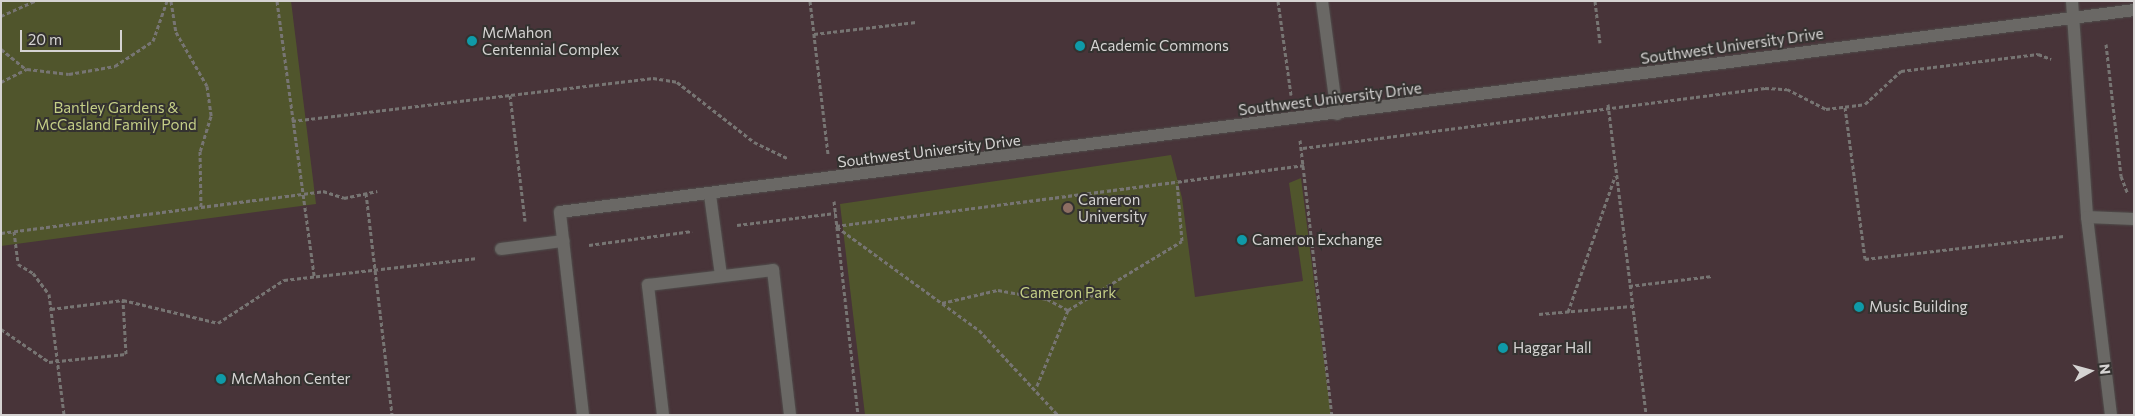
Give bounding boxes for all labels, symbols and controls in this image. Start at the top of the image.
scale bar [22,20,125,52]
place label: McMahon Centennial Complex [482,23,619,58]
street label: Southwest University Drive [1639,24,1825,68]
text: 20 m [28,30,62,48]
marker: McMahon Centennial Complex [466,35,478,47]
place label: Academic Commons [1090,37,1229,55]
marker: Academic Commons [1074,40,1086,52]
street label: Southwest University Drive [1237,79,1423,119]
park label: Bantley Gardens & McCasland Family Pond [35,98,197,133]
street label: Southwest University Drive [836,131,1022,171]
place label: Cameron University [1078,190,1147,225]
marker: Cameron University [1062,202,1074,214]
place label: Cameron Exchange [1252,231,1382,249]
marker: Cameron Exchange [1236,234,1248,246]
park label: Cameron Park [1020,284,1116,302]
place label: Music Building [1869,298,1968,316]
marker: Music Building [1853,301,1865,313]
place label: Haggar Hall [1513,339,1592,357]
marker: Haggar Hall [1497,342,1509,354]
north arrow [2065,346,2115,396]
text: N [2096,363,2114,375]
place label: McMahon Center [231,370,351,388]
marker: McMahon Center [215,373,227,385]

